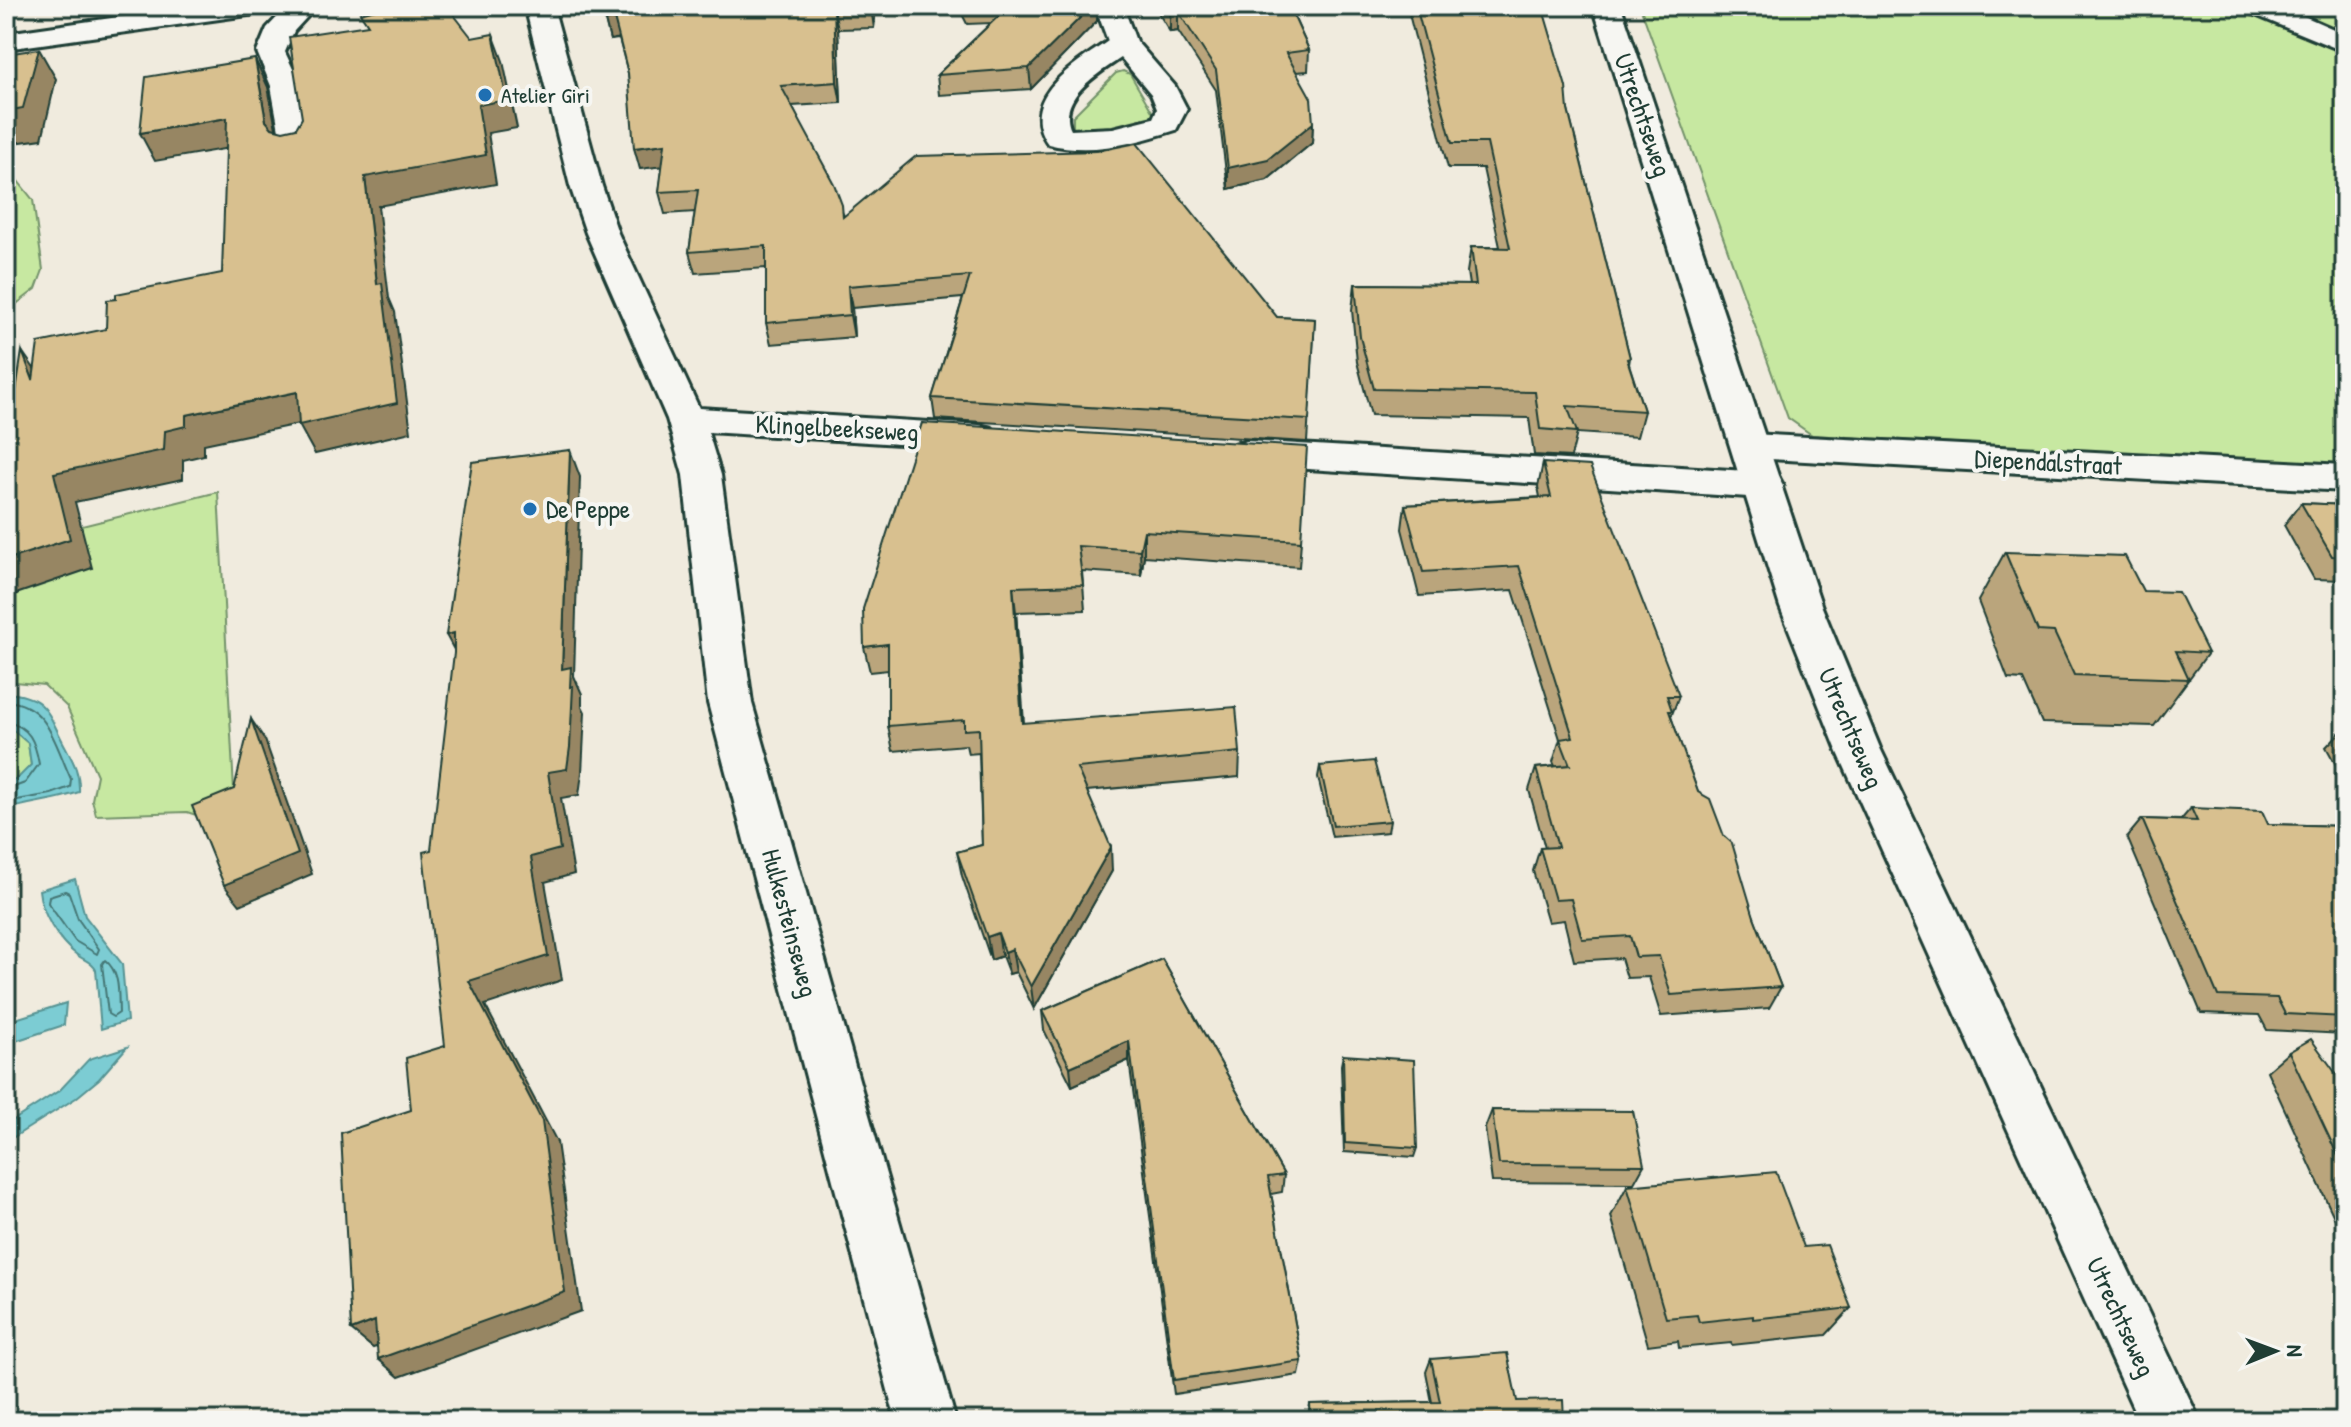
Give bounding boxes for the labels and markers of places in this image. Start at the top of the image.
place label: Atelier Giri [501,80,590,110]
marker: Atelier Giri [476,86,494,104]
place label: De Peppe [546,491,630,526]
marker: De Peppe [521,500,539,518]

